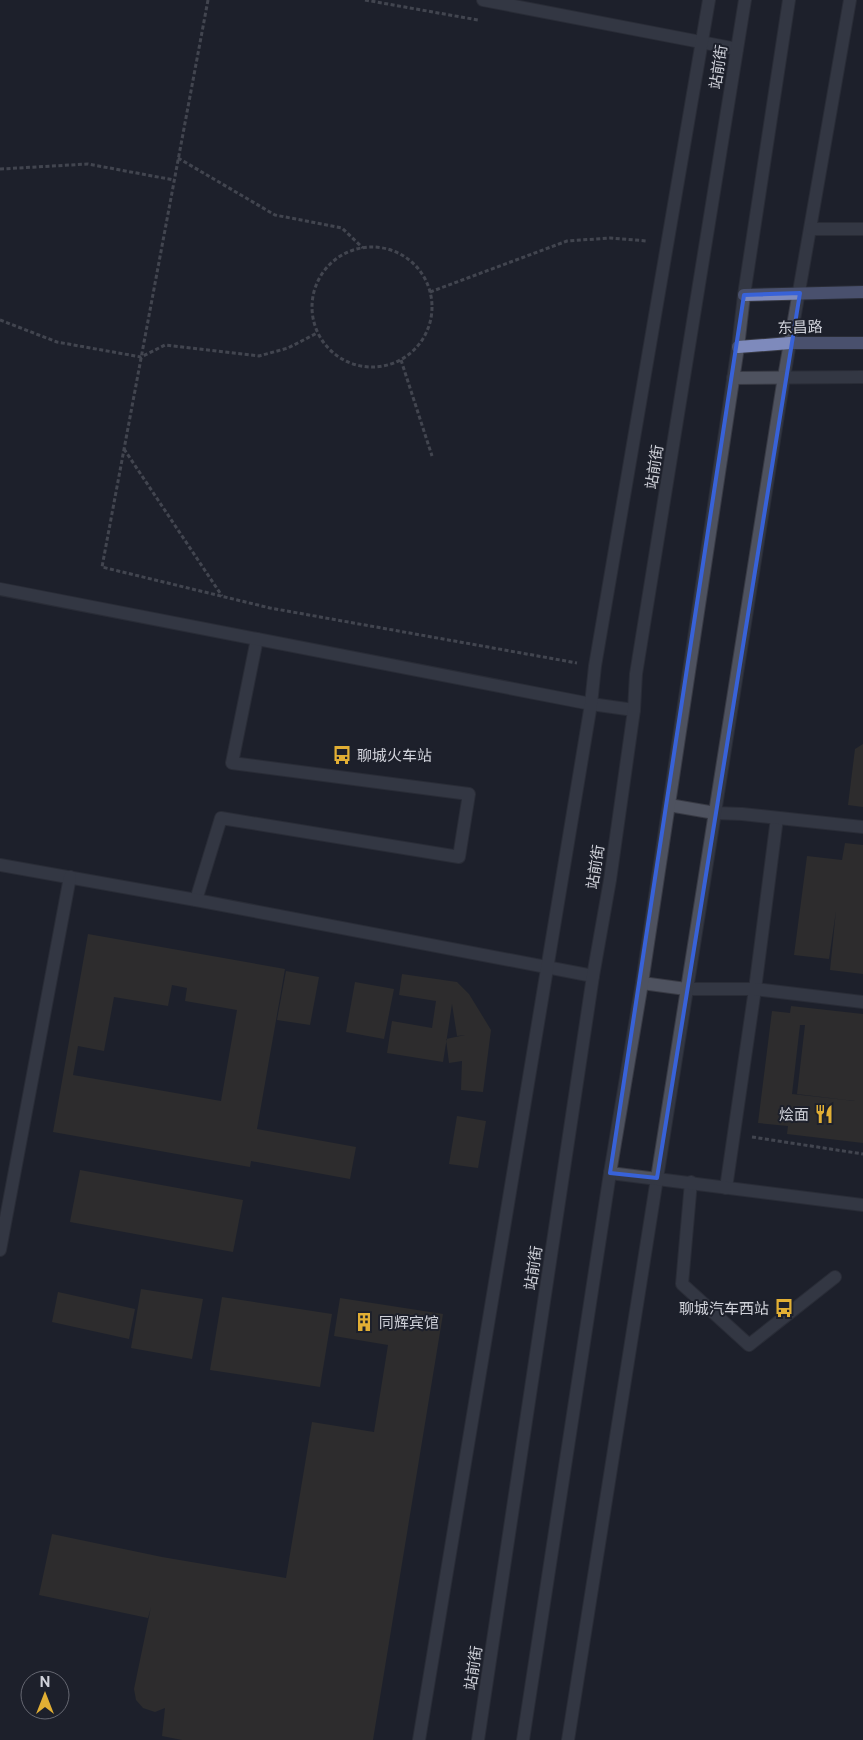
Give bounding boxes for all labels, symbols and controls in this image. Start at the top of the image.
street label: 站前街 [706,43,730,91]
street label: 东昌路 [777,318,823,336]
street label: 站前街 [642,443,666,491]
bus stop icon: 聊城火车站 [331,744,353,766]
place label: 聊城火车站 [357,747,432,764]
street label: 站前街 [583,843,607,891]
restaurant icon: 烩面 [813,1103,835,1125]
place label: 烩面 [779,1106,809,1123]
street label: 站前街 [521,1244,545,1292]
bus stop icon: 聊城汽车西站 [773,1297,795,1319]
place label: 聊城汽车西站 [679,1300,769,1317]
building icon: 同辉宾馆 [353,1311,375,1333]
place label: 同辉宾馆 [379,1314,439,1331]
street label: 站前街 [461,1644,485,1692]
north arrow [20,1670,70,1720]
text: N [40,1674,50,1690]

